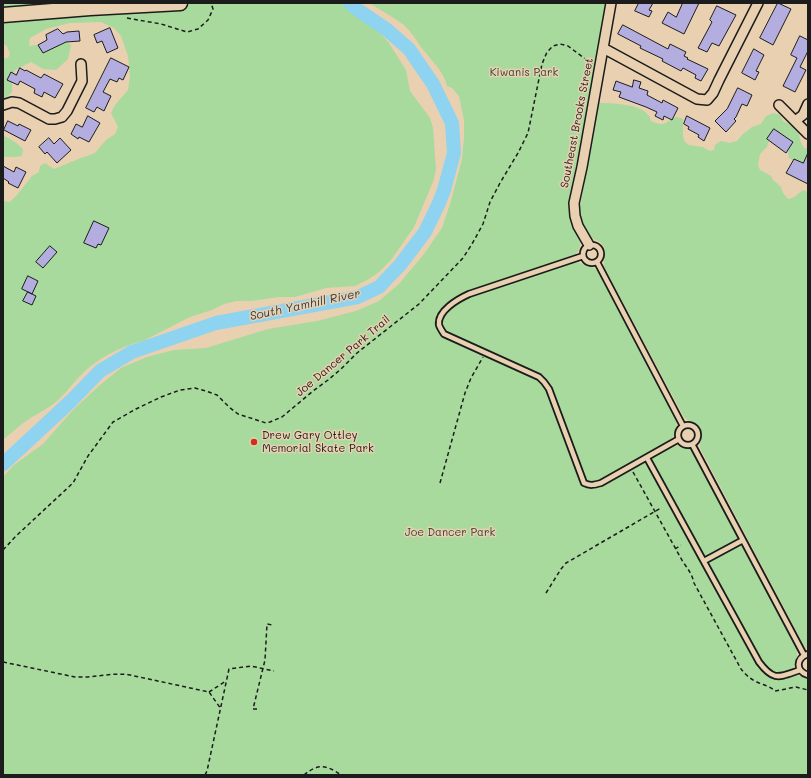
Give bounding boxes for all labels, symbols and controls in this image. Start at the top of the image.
street label: Southeast Brooks Street [558,57,596,189]
park label: Kiwanis Park [490,66,558,80]
water label: South Yamhill River [248,286,362,324]
street label: Joe Dancer Park Trail [293,313,393,399]
place label: Drew Gary Ottley Memorial Skate Park [262,429,374,455]
marker: Drew Gary Ottley Memorial Skate Park [249,437,259,447]
park label: Joe Dancer Park [405,526,495,540]

